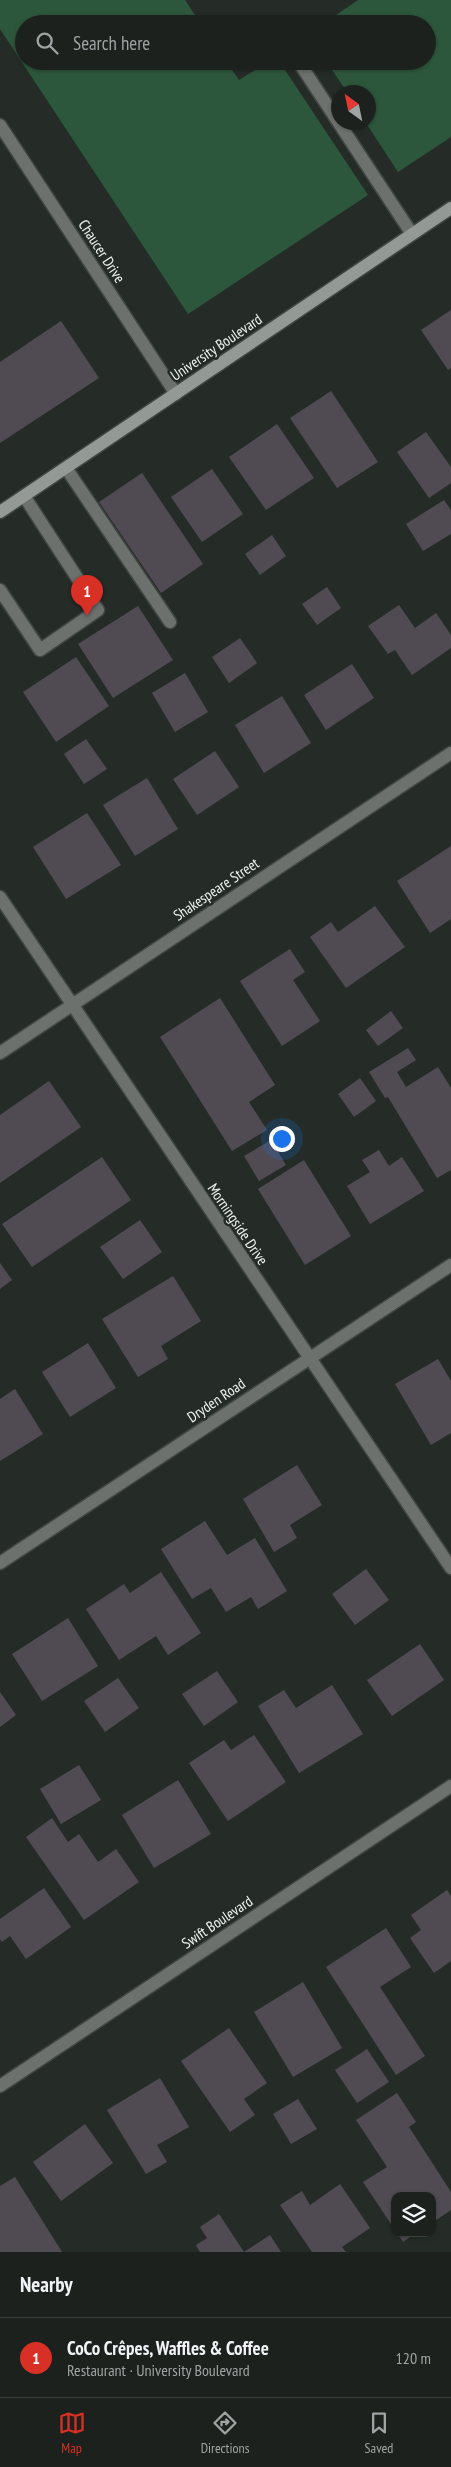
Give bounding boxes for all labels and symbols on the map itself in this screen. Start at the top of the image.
north arrow [331,85,376,130]
street label: Chaucer Drive [74,216,130,286]
street label: University Boulevard [167,309,265,385]
pin: 1 [71,575,103,616]
street label: Shakespeare Street [170,853,262,925]
your location [269,1126,295,1152]
street label: Morningside Drive [204,1180,272,1268]
street label: Dryden Road [183,1374,249,1426]
street label: Swift Boulevard [178,1891,256,1953]

